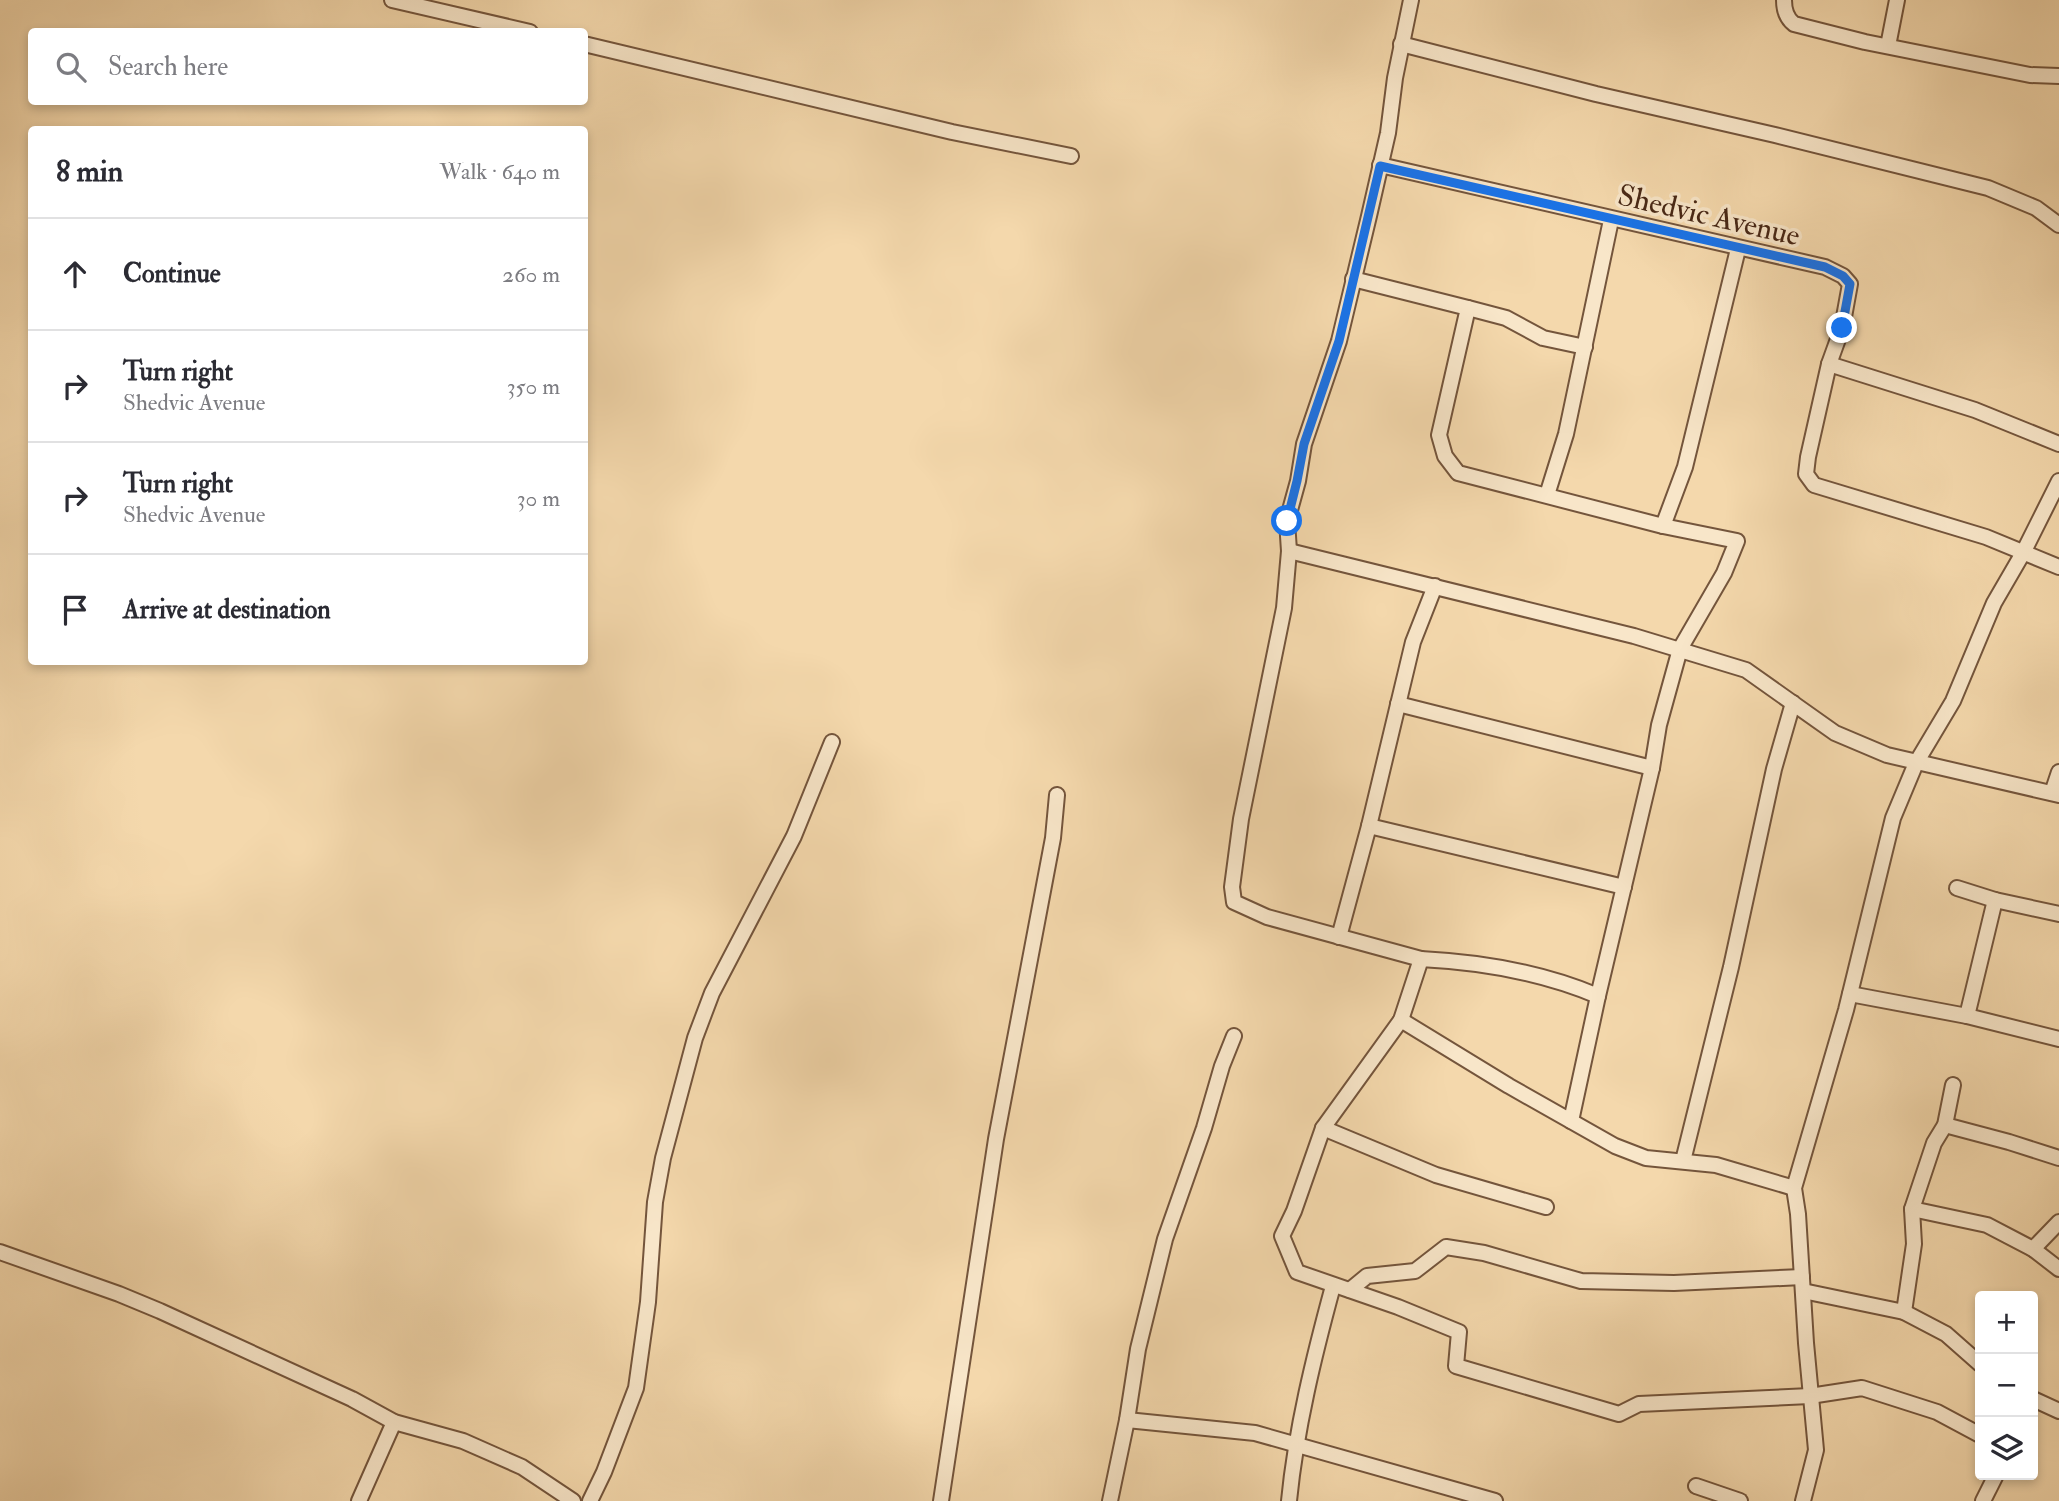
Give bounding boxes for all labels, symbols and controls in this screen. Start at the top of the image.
search box [28,28,588,105]
icon: search [52,48,90,86]
text: Search here [108,51,228,83]
text: 8 min [56,153,123,190]
text: Walk · 640 m [440,157,560,186]
street label: Shedvic Avenue [1614,177,1804,254]
icon: ahead [56,255,94,293]
text: Continue [123,258,221,290]
text: 260 m [502,260,560,289]
route end [1826,312,1857,343]
text: Turn right [123,356,233,388]
icon: right [56,367,94,405]
text: 350 m [507,372,560,401]
text: Shedvic Avenue [123,388,265,417]
text: Turn right [123,468,233,500]
icon: right [56,479,94,517]
text: 30 m [517,484,560,513]
text: Shedvic Avenue [123,500,265,529]
route start [1271,505,1302,536]
icon: arrive [56,591,94,629]
text: Arrive at destination [123,594,331,626]
map controls [1975,1291,2038,1480]
button: + [1975,1291,2038,1354]
button: − [1975,1354,2038,1417]
button: layers [1975,1417,2038,1480]

